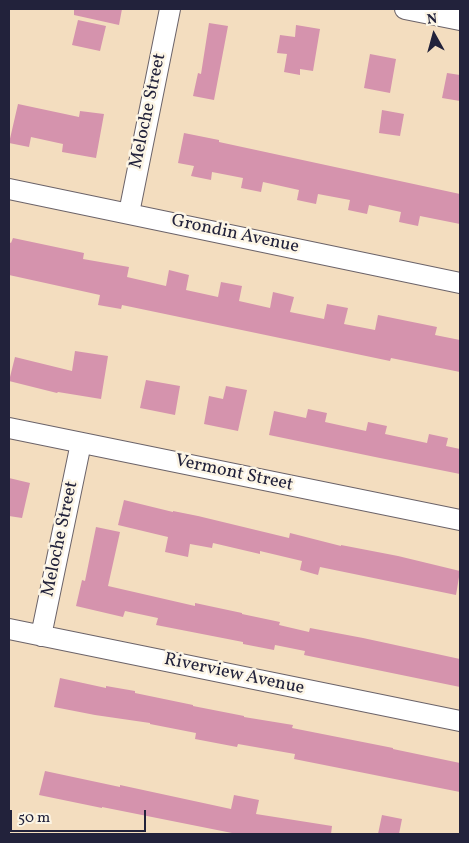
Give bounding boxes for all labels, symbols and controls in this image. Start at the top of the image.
north arrow [409,10,459,60]
text: N [426,10,438,30]
street label: Meloche Street [126,51,172,171]
street label: Grondin Avenue [169,211,301,259]
street label: Vermont Street [173,451,295,497]
street label: Meloche Street [38,479,84,599]
street label: Riverview Avenue [162,650,306,700]
scale bar [12,800,149,832]
text: 50 m [18,808,50,829]

